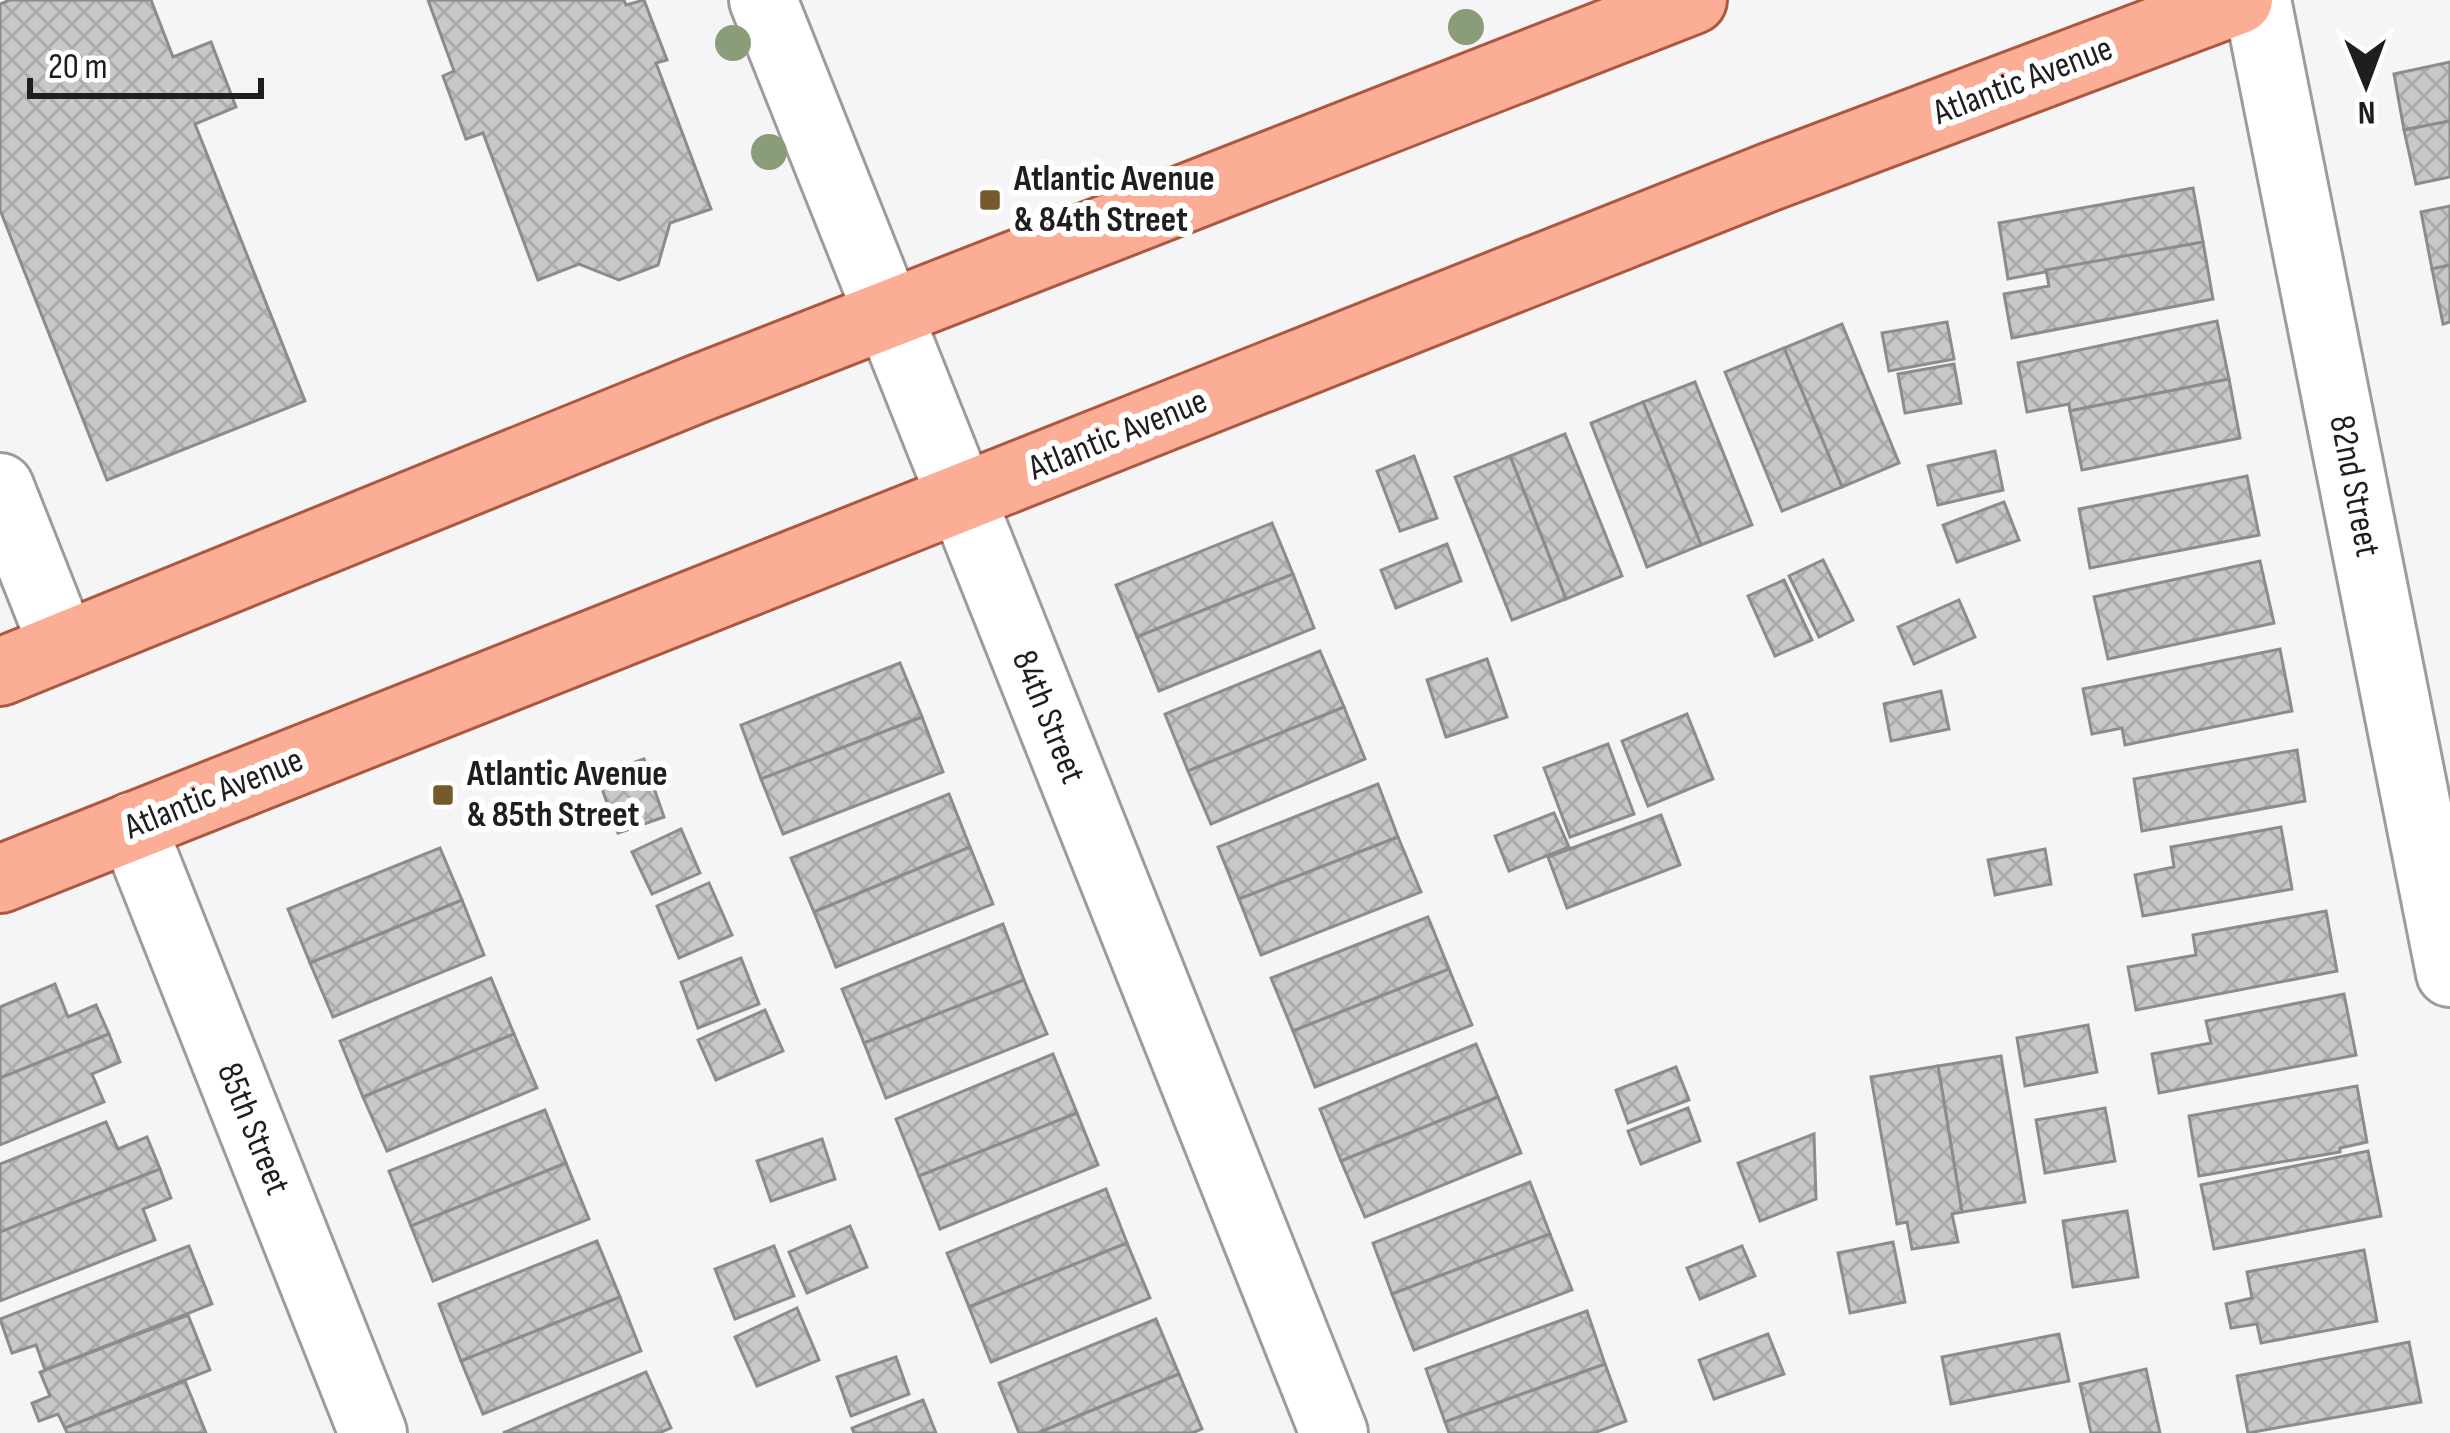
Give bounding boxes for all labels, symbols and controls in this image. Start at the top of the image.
scale bar [30,24,261,98]
north arrow [2306,24,2426,144]
street label: Atlantic Avenue [1926,27,2119,135]
text: 20 m [48,46,108,89]
text: N [2357,92,2376,132]
place label: Atlantic Avenue & 84th Street [1013,158,1215,242]
marker: Atlantic Avenue & 84th Street [977,187,1003,213]
street label: Atlantic Avenue [1022,380,1213,491]
street label: 82nd Street [2319,412,2389,560]
street label: 84th Street [1002,644,1094,790]
street label: Atlantic Avenue [118,739,309,850]
place label: Atlantic Avenue & 85th Street [466,753,668,837]
marker: Atlantic Avenue & 85th Street [430,782,456,808]
street label: 85th Street [207,1057,299,1201]

